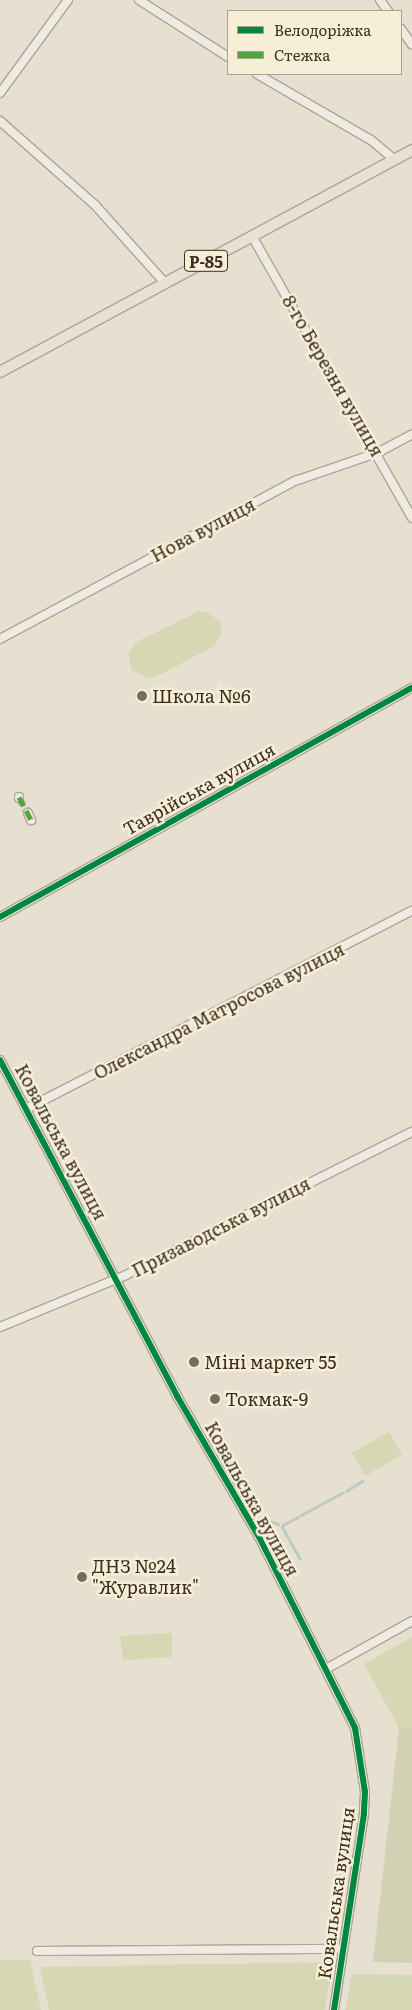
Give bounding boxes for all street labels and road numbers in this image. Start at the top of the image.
road number: Р-85 [184,248,228,274]
street label: 8-го Березня вулиця [278,291,388,461]
street label: Нова вулиця [147,493,259,567]
street label: Таврійська вулиця [119,738,279,840]
street label: Олександра Матросова вулиця [90,938,348,1084]
street label: Ковальська вулиця [11,1060,111,1224]
street label: Призаводська вулиця [128,1173,314,1281]
street label: Ковальська вулиця [200,1418,304,1580]
street label: Ковальська вулиця [313,1806,359,1980]

